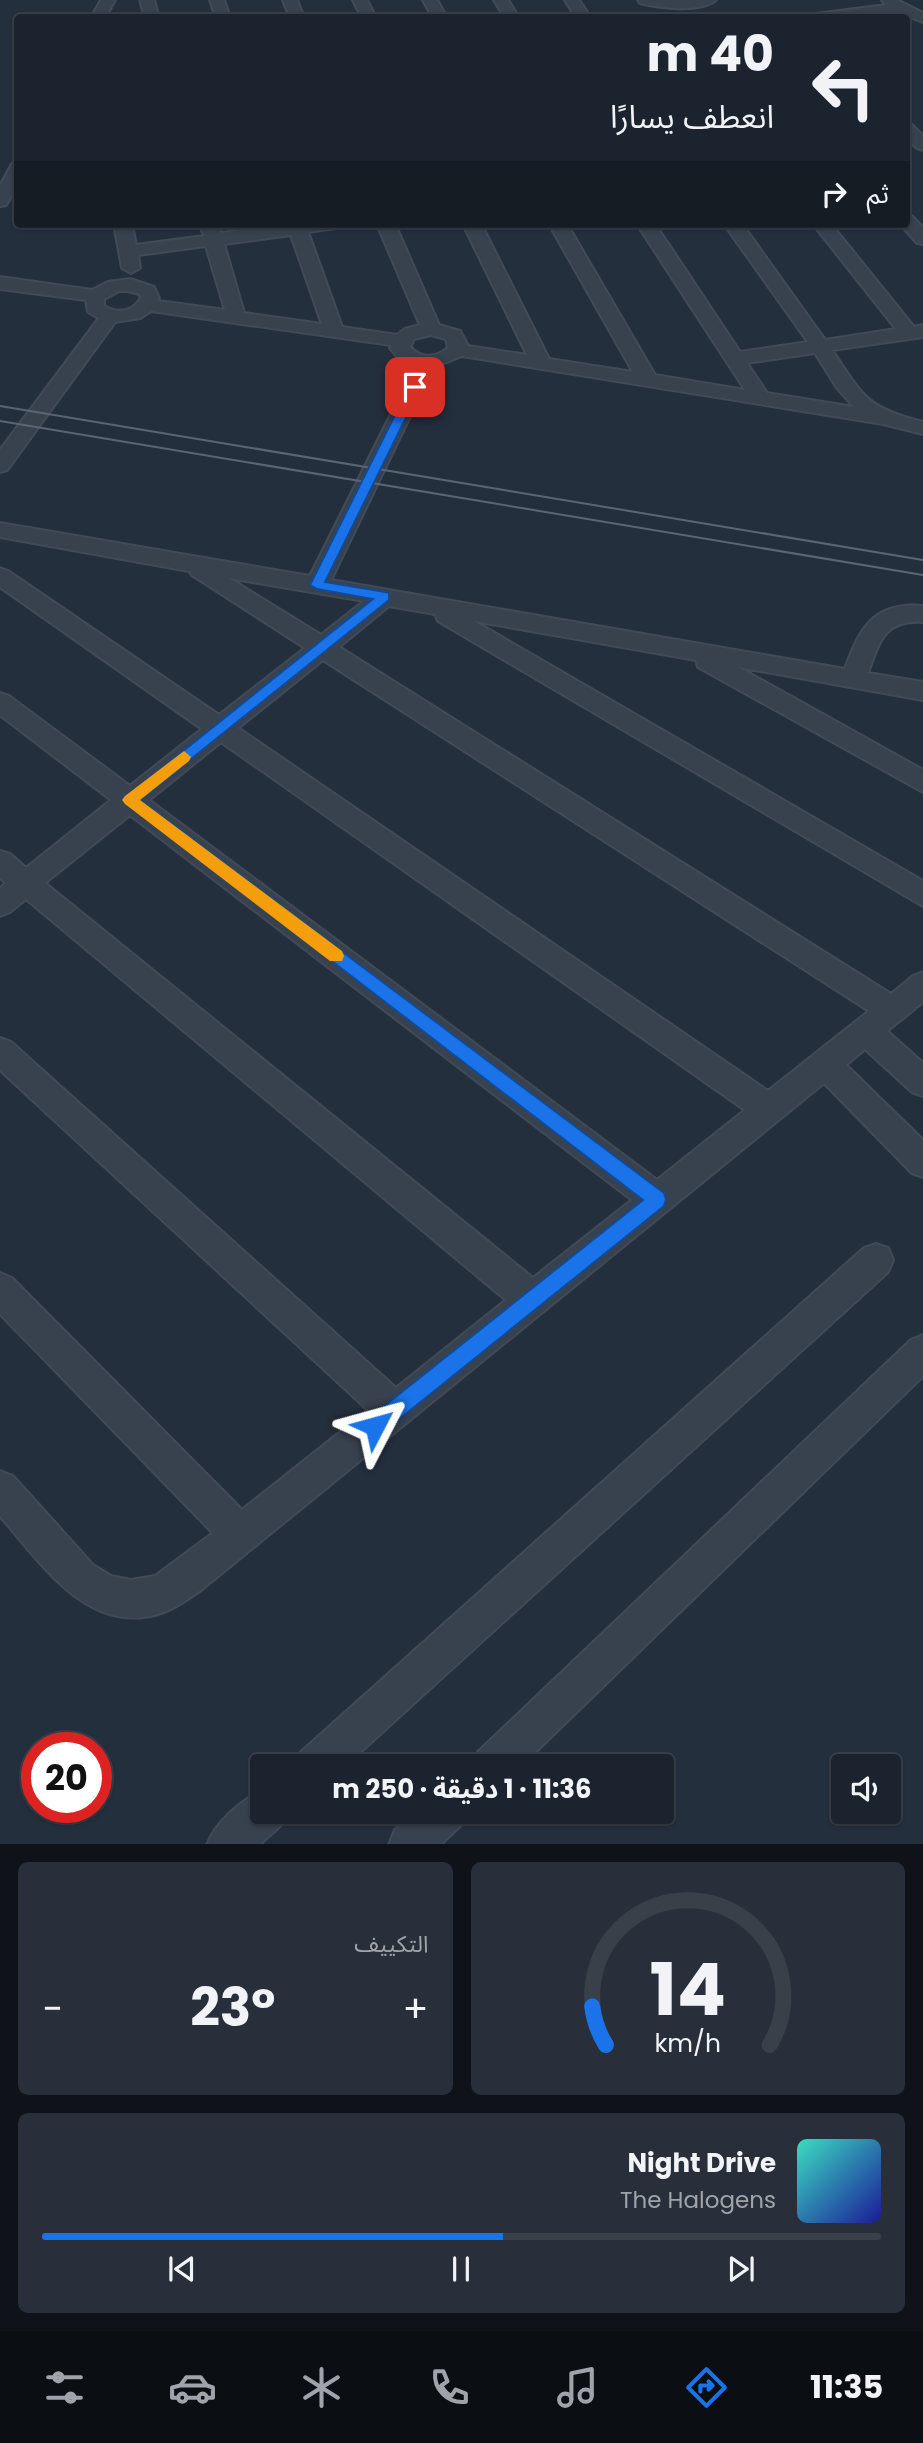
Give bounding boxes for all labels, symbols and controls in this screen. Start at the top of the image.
text: 40 m [647,20,774,88]
icon: left [798,42,889,133]
text: انعطف يسارًا [610,94,774,139]
icon: right [815,175,853,213]
text: ثم [867,176,889,212]
pin [385,357,445,417]
icon: arrive [396,368,434,406]
position arrow [338,1389,412,1463]
speed limit sign: 20 [21,1732,112,1823]
map controls [831,1754,901,1824]
button: sound [831,1754,901,1824]
text: 11:36 · 1 دقيقة · 250 m [332,1771,592,1807]
text: التكييف [354,1928,429,1960]
text: 14 [649,1939,726,2040]
text: 23° [190,1971,275,2044]
text: − [42,1982,63,2035]
text: + [403,1982,429,2035]
text: km/h [654,2025,721,2060]
text: Night Drive [628,2145,776,2181]
text: The Halogens [620,2184,776,2216]
icon: previous [163,2250,201,2288]
icon: pause [442,2250,480,2288]
icon: next [722,2250,760,2288]
icon: filters [40,2363,89,2412]
icon: car [168,2363,217,2412]
icon: climate [297,2363,346,2412]
icon: phone [425,2363,474,2412]
icon: music [553,2363,602,2412]
icon: directions [682,2363,731,2412]
text: 11:35 [810,2364,883,2409]

